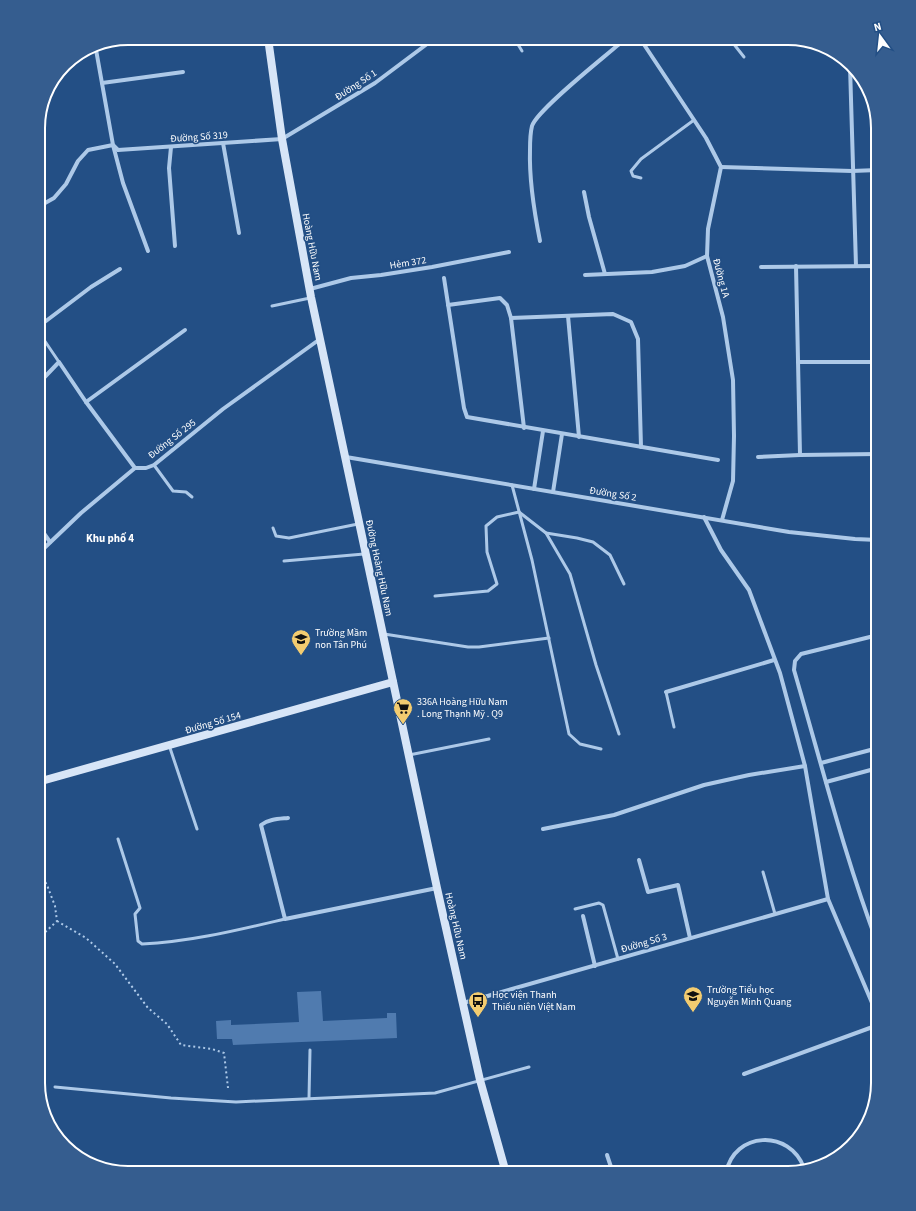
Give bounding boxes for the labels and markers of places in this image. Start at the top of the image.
place label: Trường Mầm non Tân Phú [315,626,367,652]
school or university icon: Trường Mầm non Tân Phú [290,628,312,656]
place label: 336A Hoàng Hữu Nam . Long Thạnh Mỹ . Q9 [417,695,508,721]
supermarket icon: 336A Hoàng Hữu Nam . Long Thạnh Mỹ . Q9 [392,697,414,725]
place label: Trường Tiểu học Nguyễn Minh Quang [707,983,791,1009]
school or university icon: Trường Tiểu học Nguyễn Minh Quang [682,985,704,1013]
place label: Học viện Thanh Thiếu niên Việt Nam [492,988,576,1014]
bus stop icon: Học viện Thanh Thiếu niên Việt Nam [467,990,489,1018]

